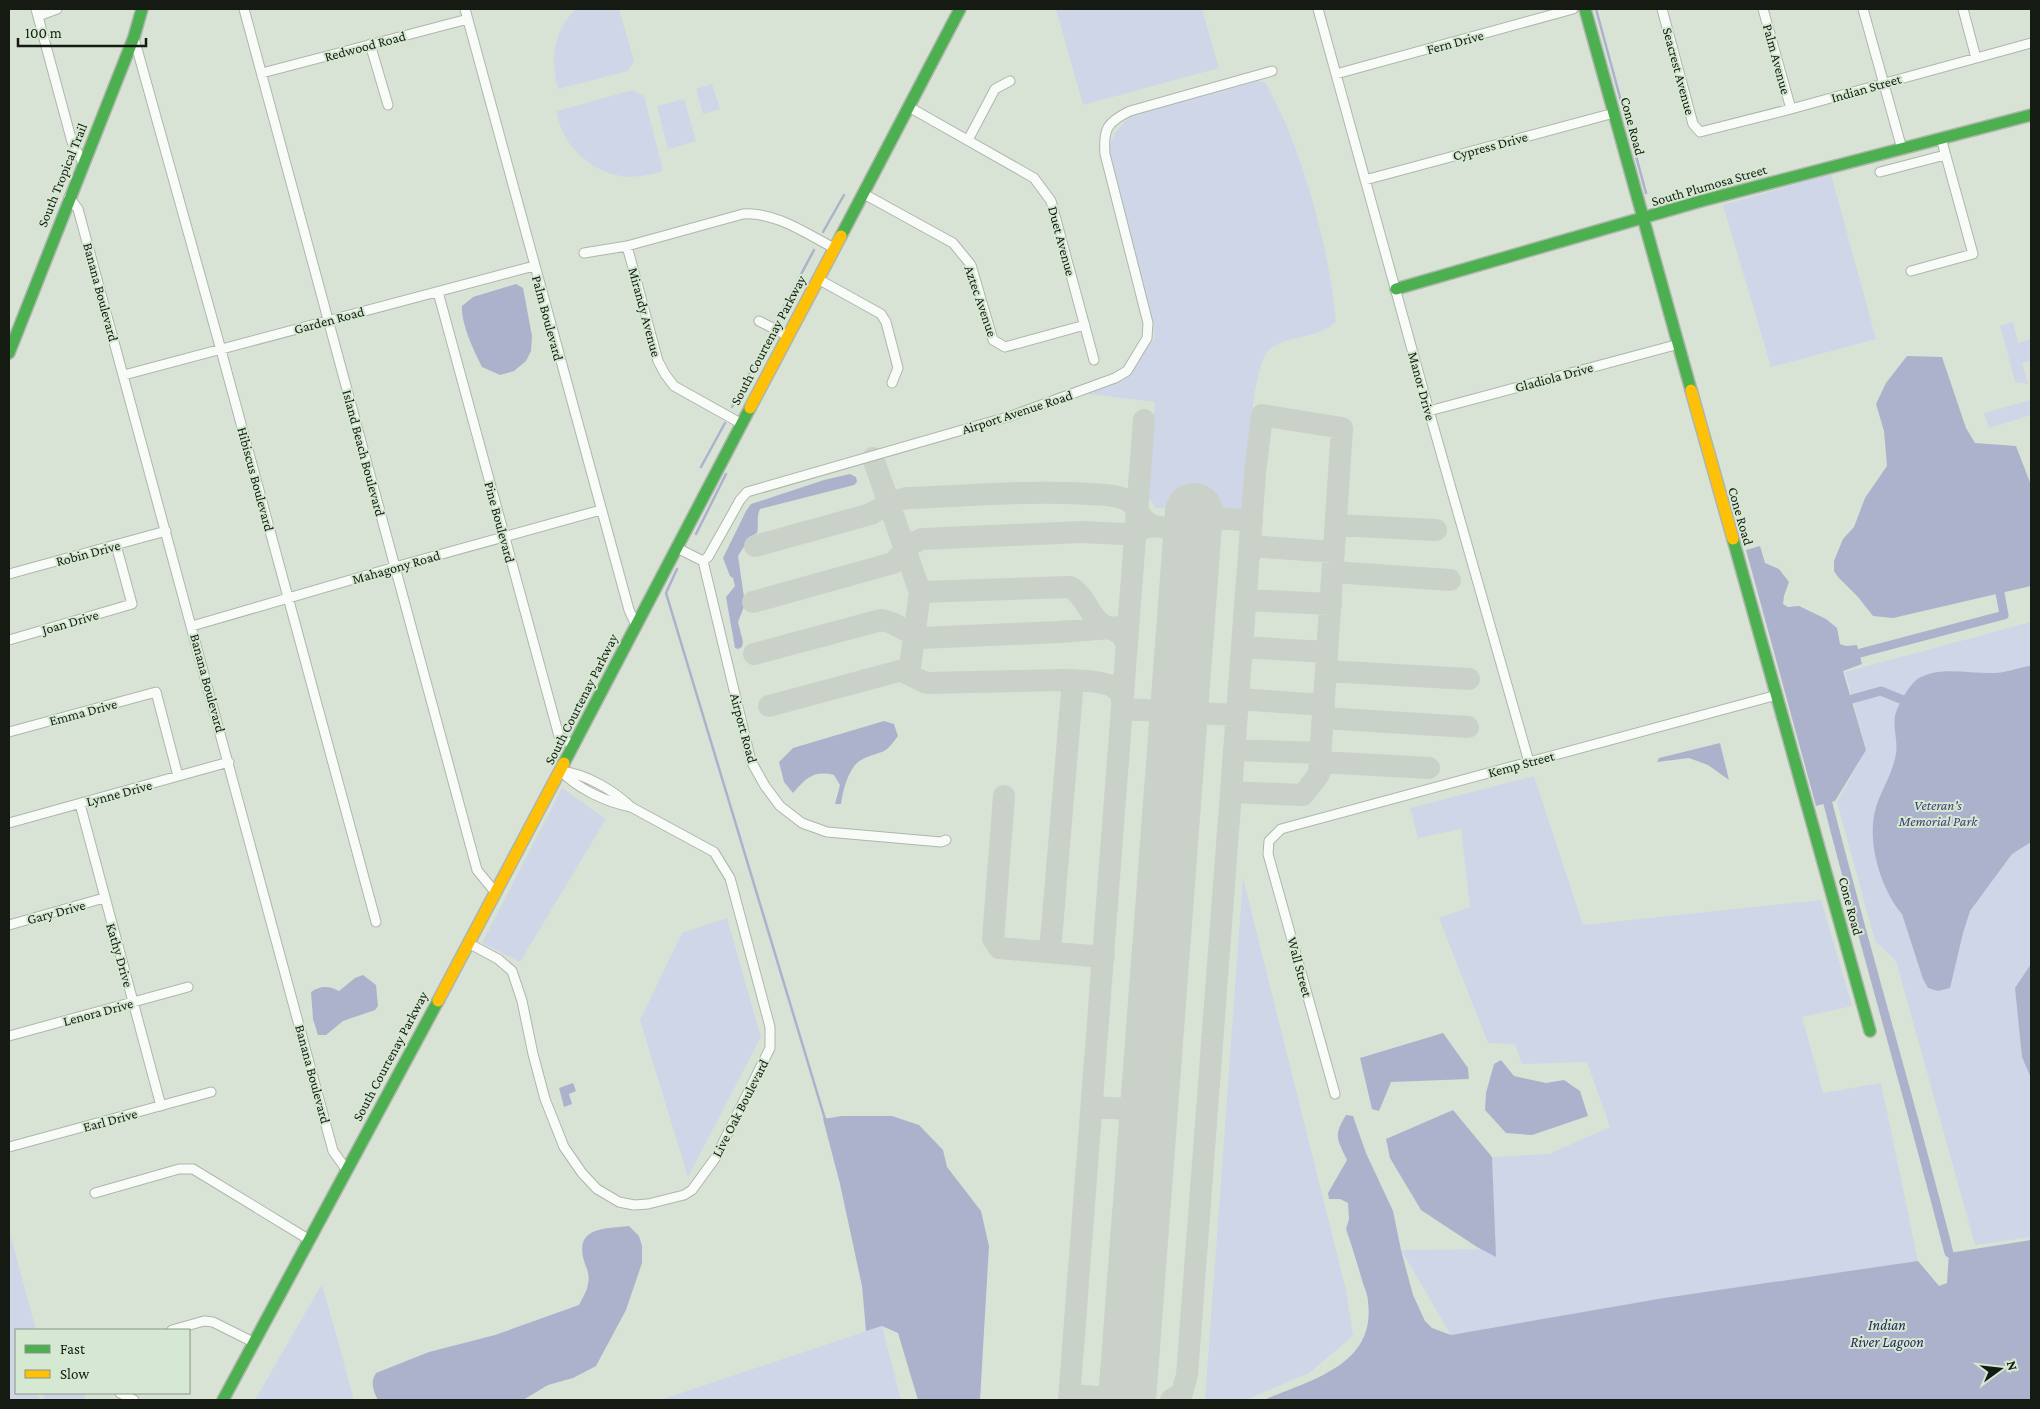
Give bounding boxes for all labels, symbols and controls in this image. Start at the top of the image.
scale bar [18,15,145,47]
street label: Palm Avenue [1760,22,1794,96]
text: 100 m [25,25,62,41]
street label: Seacrest Avenue [1660,26,1698,116]
street label: Redwood Road [323,27,408,65]
street label: Fern Drive [1425,27,1485,57]
street label: Indian Street [1829,70,1903,106]
street label: Cone Road [1618,95,1649,158]
street label: South Tropical Trail [34,120,90,229]
street label: Cypress Drive [1451,128,1529,164]
street label: South Plumosa Street [1649,161,1769,209]
street label: Duet Avenue [1045,204,1079,278]
street label: Banana Boulevard [80,241,122,344]
street label: Aztec Avenue [961,263,1001,339]
street label: Mirandy Avenue [625,266,665,358]
street label: South Courtenay Parkway [727,272,809,408]
street label: Palm Boulevard [529,274,567,363]
street label: Garden Road [292,303,366,337]
street label: Manor Drive [1405,350,1439,422]
street label: Gladiola Drive [1513,359,1595,395]
street label: Airport Avenue Road [960,386,1075,437]
street label: Island Beach Boulevard [339,388,389,519]
street label: Hibiscus Boulevard [234,425,278,533]
street label: Pine Boulevard [481,480,519,565]
street label: Cone Road [1725,485,1757,548]
street label: Robin Drive [54,537,122,569]
street label: Mahagony Road [350,547,442,587]
street label: Joan Drive [38,606,100,638]
street label: South Courtenay Parkway [541,630,621,767]
street label: Banana Boulevard [187,632,229,735]
street label: Airport Road [727,691,761,765]
street label: Emma Drive [47,695,119,729]
street label: Kemp Street [1486,747,1556,781]
street label: Lynne Drive [84,777,154,809]
park label: Veteran's Memorial Park [1898,797,1978,829]
street label: Cone Road [1836,875,1867,938]
street label: Gary Drive [25,897,87,927]
street label: Kathy Drive [103,921,137,989]
street label: Wall Street [1284,935,1316,999]
street label: South Courtenay Parkway [349,988,431,1124]
street label: Lenora Drive [61,995,135,1029]
street label: Banana Boulevard [292,1023,334,1126]
street label: Live Oak Boulevard [708,1056,772,1160]
street label: Earl Drive [81,1105,139,1135]
water label: Indian River Lagoon [1850,1317,1924,1351]
legend [15,1329,190,1394]
text: Fast [60,1341,86,1357]
north arrow [1975,1344,2025,1394]
text: N [2004,1359,2022,1373]
text: Slow [60,1366,90,1382]

